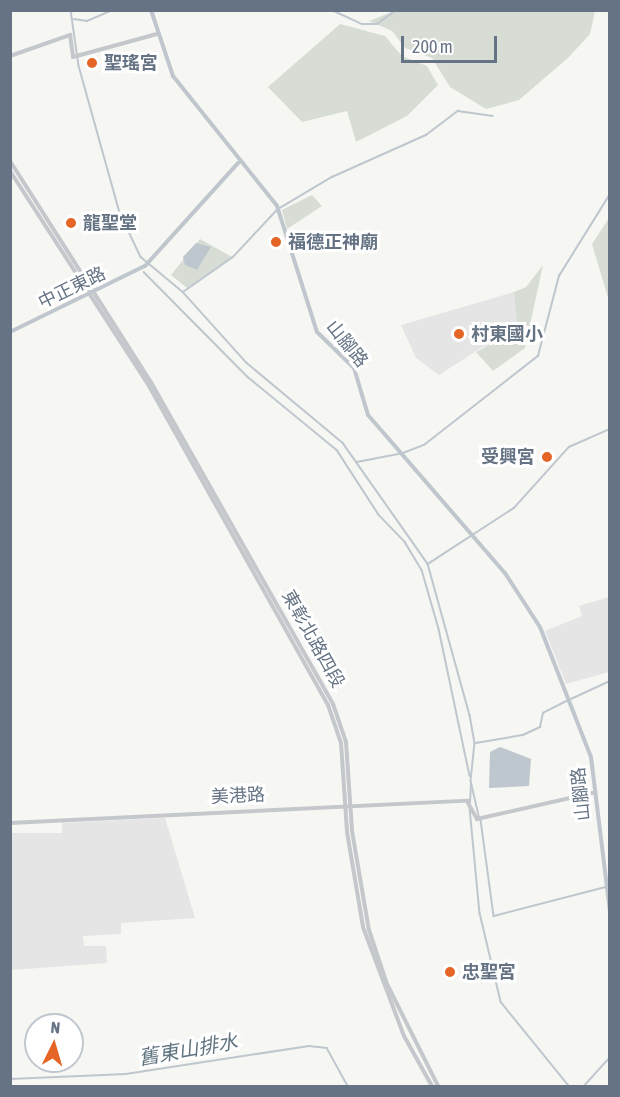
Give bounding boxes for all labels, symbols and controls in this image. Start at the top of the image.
scale bar [404,24,500,62]
text: 200 m [412,36,453,57]
place label: 聖瑤宮 [104,52,158,74]
marker: 聖瑤宮 [85,56,99,70]
place label: 龍聖堂 [83,212,137,234]
marker: 龍聖堂 [64,216,78,230]
place label: 福德正神廟 [288,231,378,253]
marker: 福德正神廟 [269,235,283,249]
street label: 中正東路 [35,263,109,313]
street label: 山腳路 [322,316,372,372]
place label: 村東國小 [471,323,543,345]
marker: 村東國小 [452,327,466,341]
place label: 受興宮 [481,446,535,468]
marker: 受興宮 [540,450,554,464]
street label: 東彰北路四段 [277,587,349,691]
street label: 山腳路 [567,766,595,822]
street label: 美港路 [210,784,266,808]
place label: 忠聖宮 [462,961,516,983]
marker: 忠聖宮 [443,965,457,979]
north arrow [24,1013,84,1073]
text: N [50,1018,61,1036]
water label: 舊東山排水 [137,1028,239,1070]

